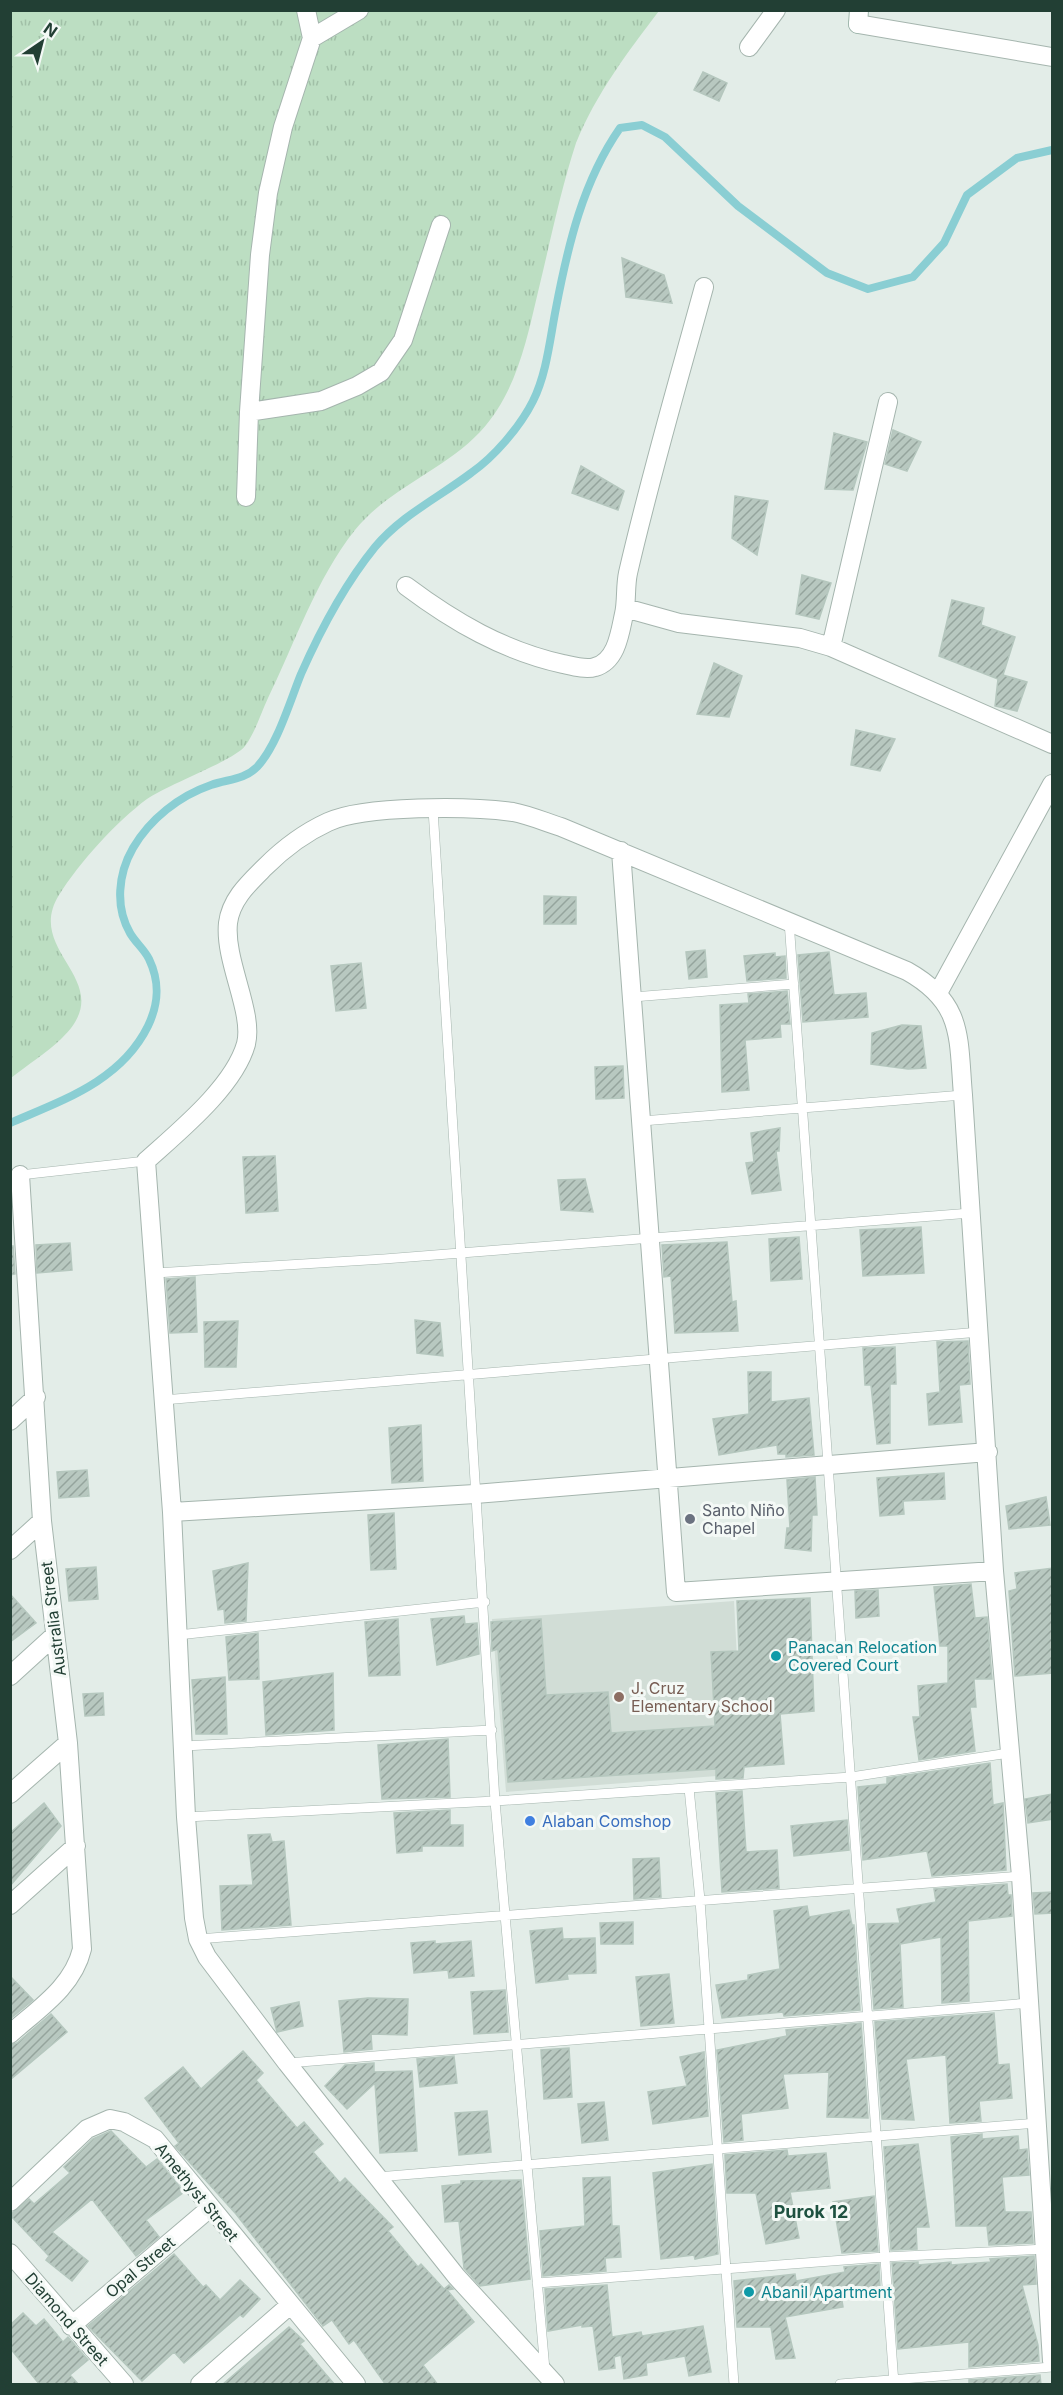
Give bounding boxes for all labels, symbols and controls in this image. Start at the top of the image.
north arrow [12,12,72,72]
text: N [40,18,61,41]
place label: Santo Niño Chapel [702,1500,785,1538]
marker: Santo Niño Chapel [683,1512,697,1526]
street label: Australia Street [36,1560,70,1678]
place label: Panacan Relocation Covered Court [788,1637,937,1675]
marker: Panacan Relocation Covered Court [769,1649,783,1663]
place label: J. Cruz Elementary School [631,1678,773,1716]
marker: J. Cruz Elementary School [612,1690,626,1704]
place label: Alaban Comshop [542,1811,671,1831]
marker: Alaban Comshop [523,1814,537,1828]
street label: Amethyst Street [151,2139,243,2245]
district label: Purok 12 [774,2201,848,2222]
street label: Opal Street [101,2232,179,2302]
street label: Diamond Street [21,2268,113,2370]
place label: Abanil Apartment [761,2282,892,2302]
marker: Abanil Apartment [742,2285,756,2299]

